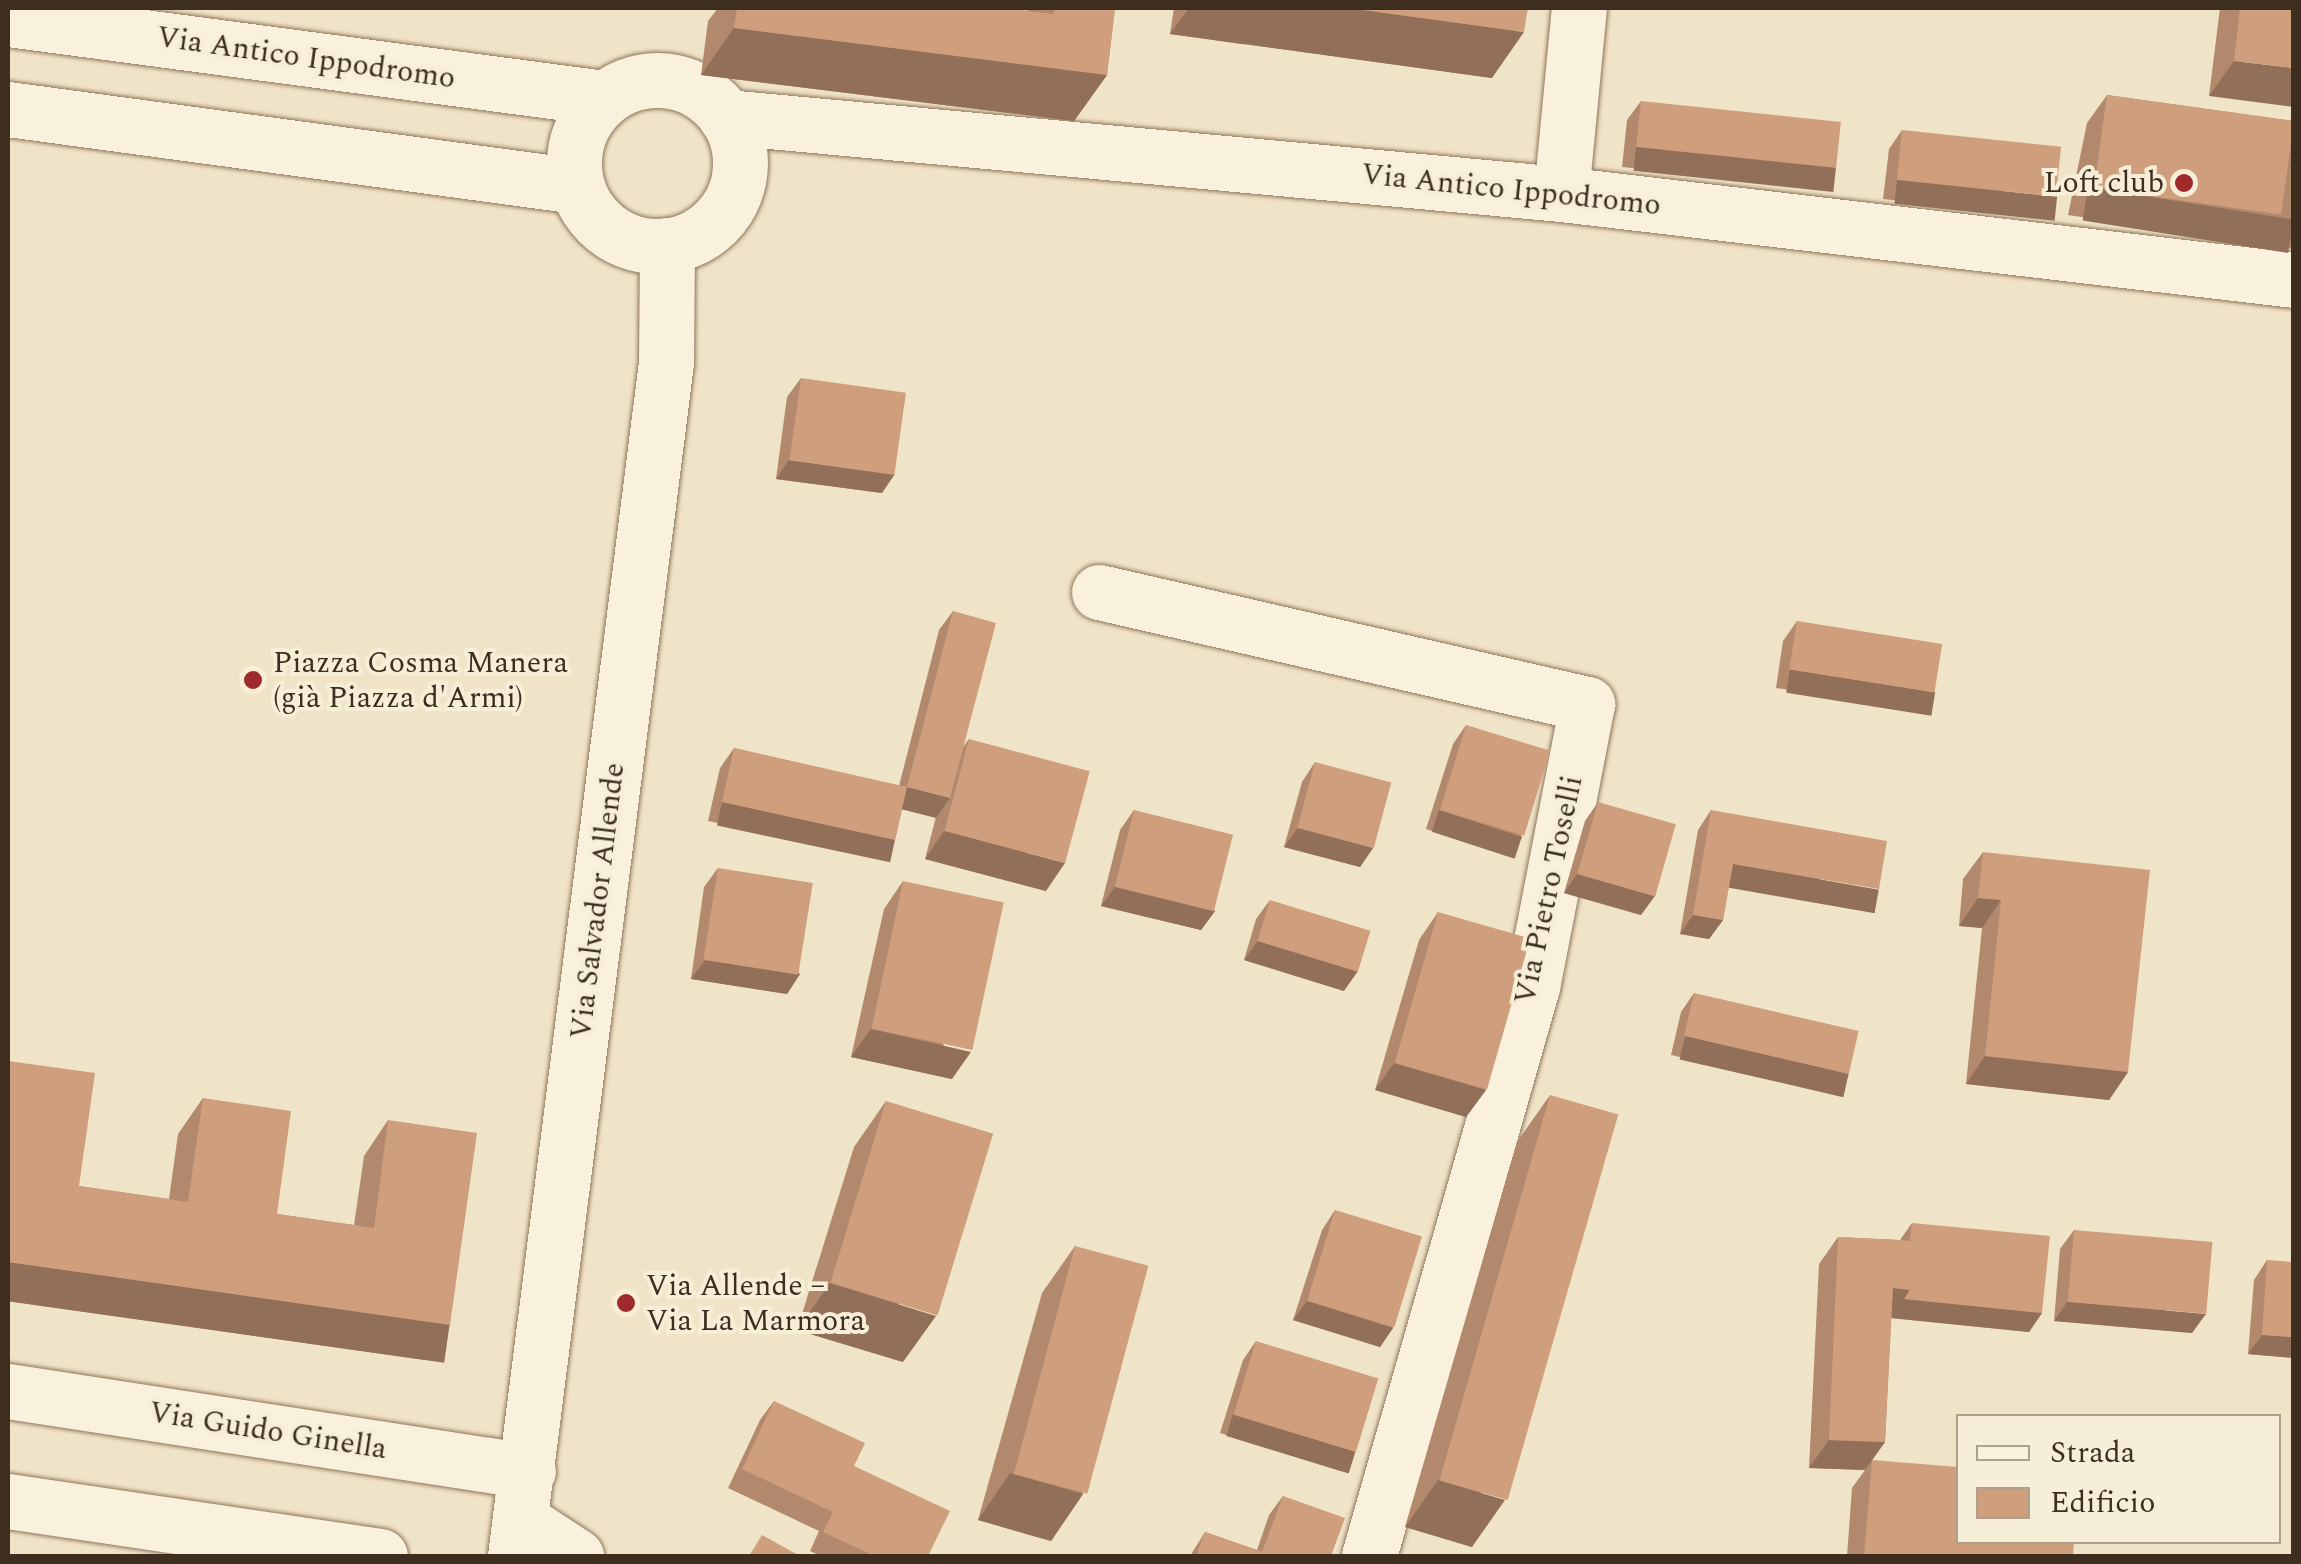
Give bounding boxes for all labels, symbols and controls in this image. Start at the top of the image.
street label: Via Antico Ippodromo [155,19,457,97]
street label: Via Antico Ippodromo [1359,156,1663,224]
place label: Loft club [2044,165,2164,201]
marker: Loft club [2173,172,2195,194]
place label: Piazza Cosma Manera (già Piazza d'Armi) [273,645,568,716]
marker: Piazza Cosma Manera (già Piazza d'Armi) [242,669,264,691]
street label: Via Salvador Allende [563,761,633,1041]
street label: Via Pietro Toselli [1507,772,1591,1008]
place label: Via Allende – Via La Marmora [646,1268,865,1338]
marker: Via Allende – Via La Marmora [615,1292,637,1314]
street label: Via Guido Ginella [147,1394,389,1468]
legend [1956,1414,2281,1544]
text: Strada [2050,1430,2135,1476]
text: Edificio [2050,1480,2155,1526]

